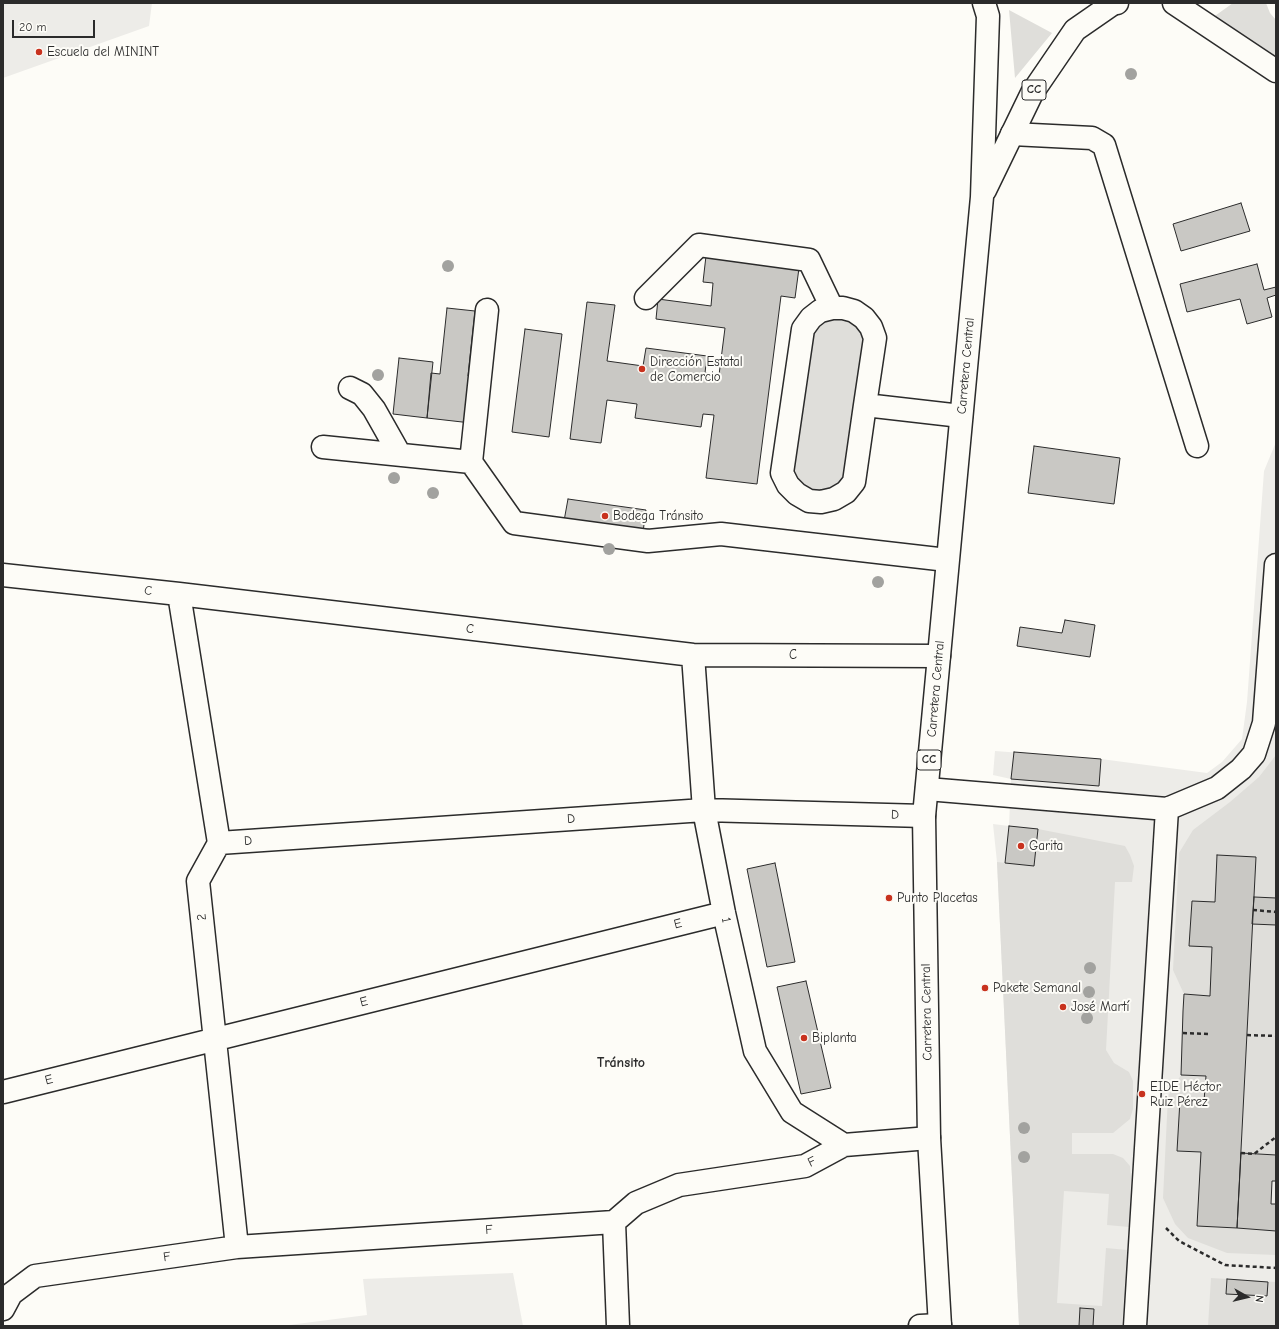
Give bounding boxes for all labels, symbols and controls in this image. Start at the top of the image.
scale bar [14,12,97,38]
text: 20 m [19,20,47,34]
place label: Escuela del MININT [47,44,159,60]
marker: Escuela del MININT [34,47,44,57]
road number: CC [1022,80,1046,100]
street label: Carretera Central [954,317,978,415]
place label: Dirección Estatal de Comercio [650,354,743,385]
marker: Dirección Estatal de Comercio [637,364,647,374]
place label: Bodega Tránsito [613,508,703,524]
marker: Bodega Tránsito [600,511,610,521]
street label: C [143,583,153,599]
street label: C [465,621,475,637]
street label: Carretera Central [924,640,948,738]
street label: C [789,647,797,663]
road number: CC [917,750,941,770]
street label: D [891,807,899,823]
street label: D [566,811,576,827]
street label: D [243,833,253,849]
place label: Garita [1029,838,1063,854]
marker: Garita [1016,841,1026,851]
place label: Punto Placetas [897,890,978,906]
marker: Punto Placetas [884,893,894,903]
street label: 2 [194,913,210,921]
street label: E [672,915,684,933]
street label: 1 [718,916,734,924]
street label: Carretera Central [918,963,936,1061]
place label: Pakete Semanal [993,980,1081,996]
marker: Pakete Semanal [980,983,990,993]
street label: E [358,993,370,1011]
place label: José Martí [1071,999,1129,1015]
marker: José Martí [1058,1002,1068,1012]
place label: Biplanta [812,1030,857,1046]
marker: Biplanta [799,1033,809,1043]
district label: Tránsito [597,1055,645,1071]
street label: E [43,1071,55,1089]
place label: EIDE Héctor Ruiz Pérez [1150,1079,1221,1110]
marker: EIDE Héctor Ruiz Pérez [1137,1089,1147,1099]
street label: F [805,1153,819,1171]
street label: F [485,1222,493,1238]
street label: F [162,1249,172,1265]
north arrow [1227,1277,1267,1317]
text: N [1252,1294,1266,1303]

